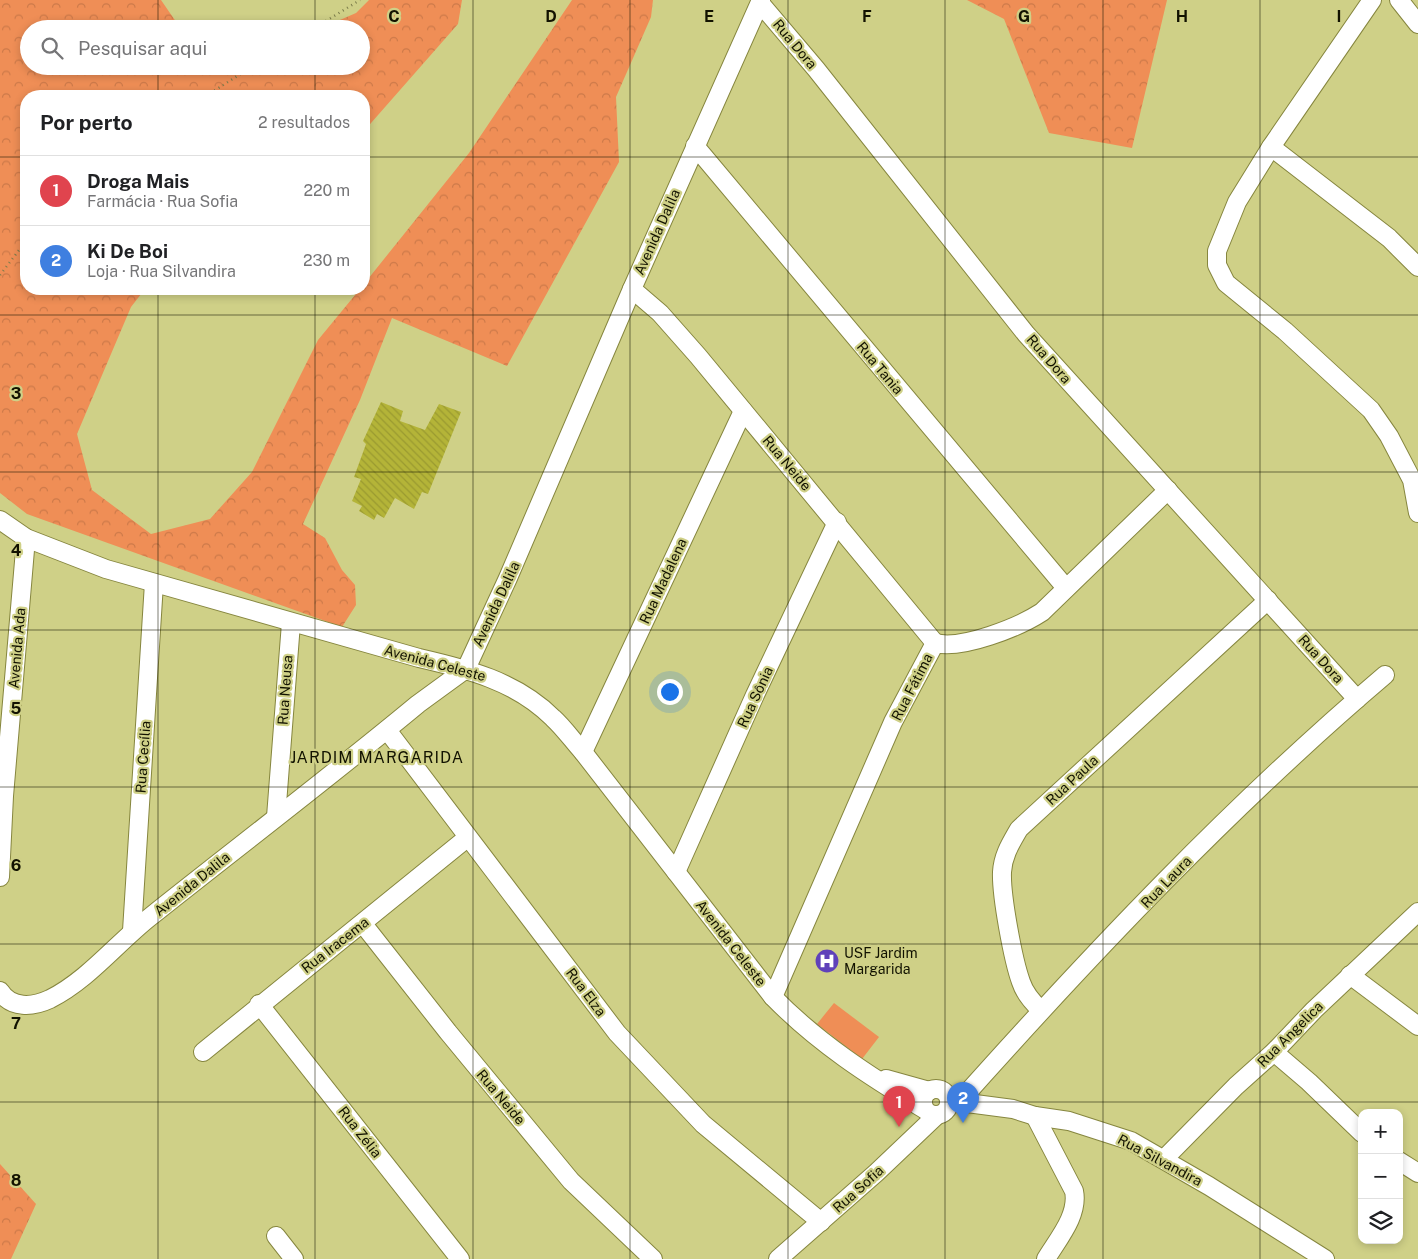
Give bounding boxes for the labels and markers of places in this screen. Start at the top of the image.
place label: USF Jardim Margarida [844,945,918,977]
hospital icon: USF Jardim Margarida [814,948,840,974]
pin: 2 [947,1082,979,1123]
pin: 1 [883,1086,915,1127]

